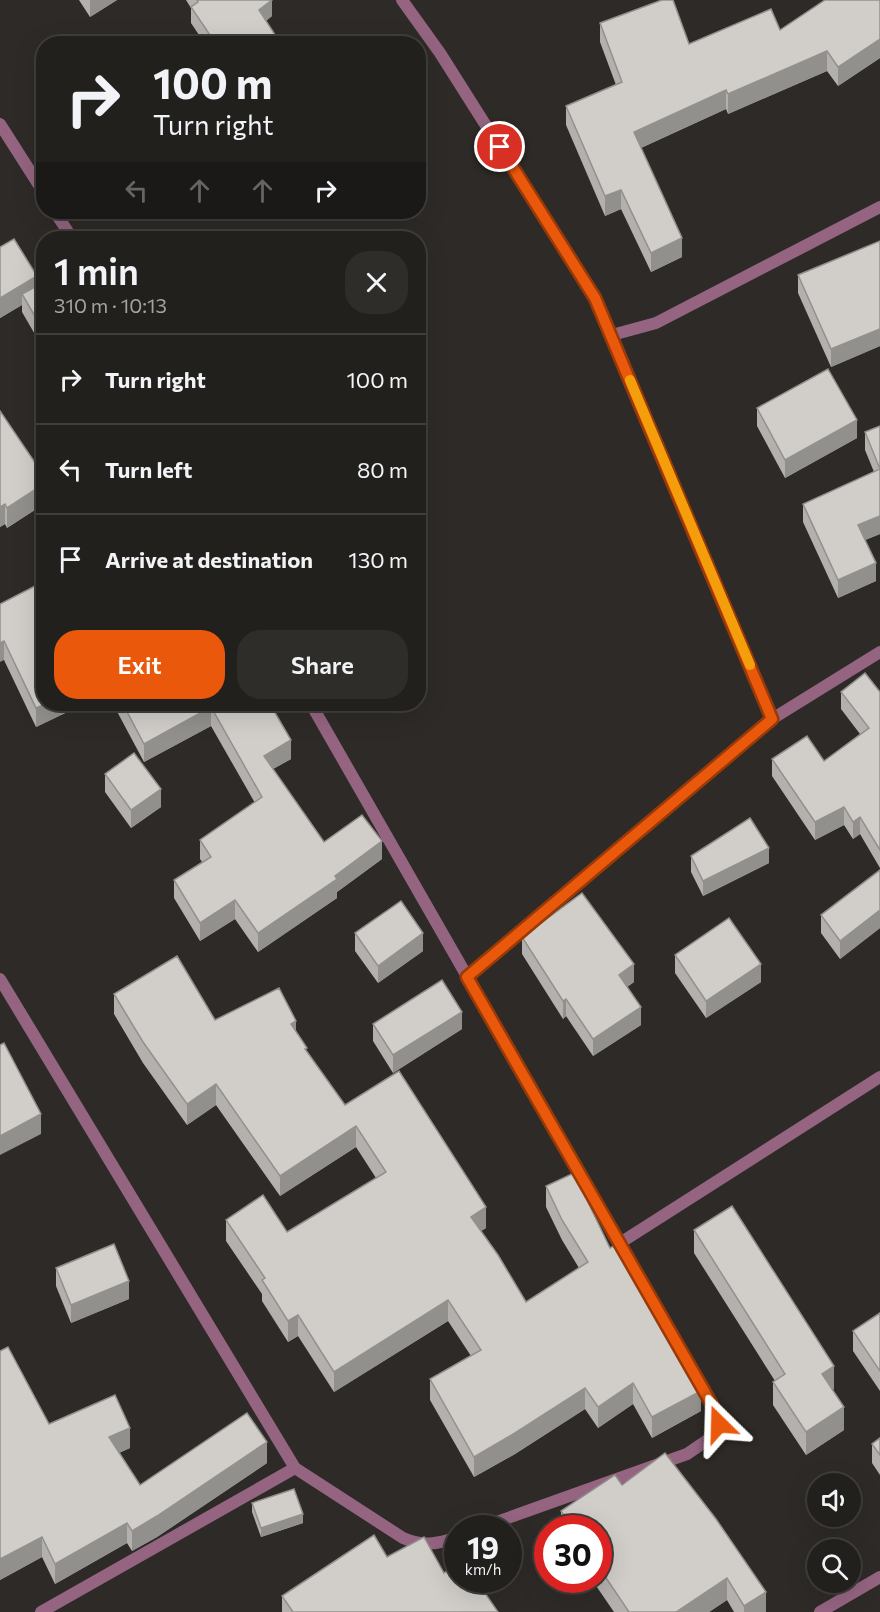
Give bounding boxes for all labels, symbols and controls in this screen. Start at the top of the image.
text: 100 m [153,56,273,108]
icon: right [54,60,132,138]
text: Turn right [153,108,273,141]
pin [474,121,525,172]
icon: arrive [483,130,516,163]
icon: left [120,174,153,207]
icon: ahead [183,174,216,207]
icon: ahead [246,174,279,207]
icon: right [309,174,342,207]
text: 1 min [54,248,139,292]
button: close [345,251,408,314]
text: 310 m · 10:13 [54,293,167,317]
icon: right [54,363,87,396]
text: Turn right [105,366,206,393]
text: 100 m [346,366,408,393]
icon: left [54,453,87,486]
text: Turn left [105,456,192,483]
text: 80 m [357,456,408,483]
icon: arrive [54,543,87,576]
text: Arrive at destination [105,546,313,573]
text: 130 m [348,546,408,573]
button: Exit [54,630,225,699]
button: Share [237,630,408,699]
position arrow [687,1392,751,1456]
map controls [807,1473,861,1593]
button: sound [807,1473,861,1527]
speed limit sign: 30 [534,1515,612,1593]
text: 19 [467,1528,499,1565]
button: search [807,1539,861,1593]
text: km/h [465,1560,501,1578]

